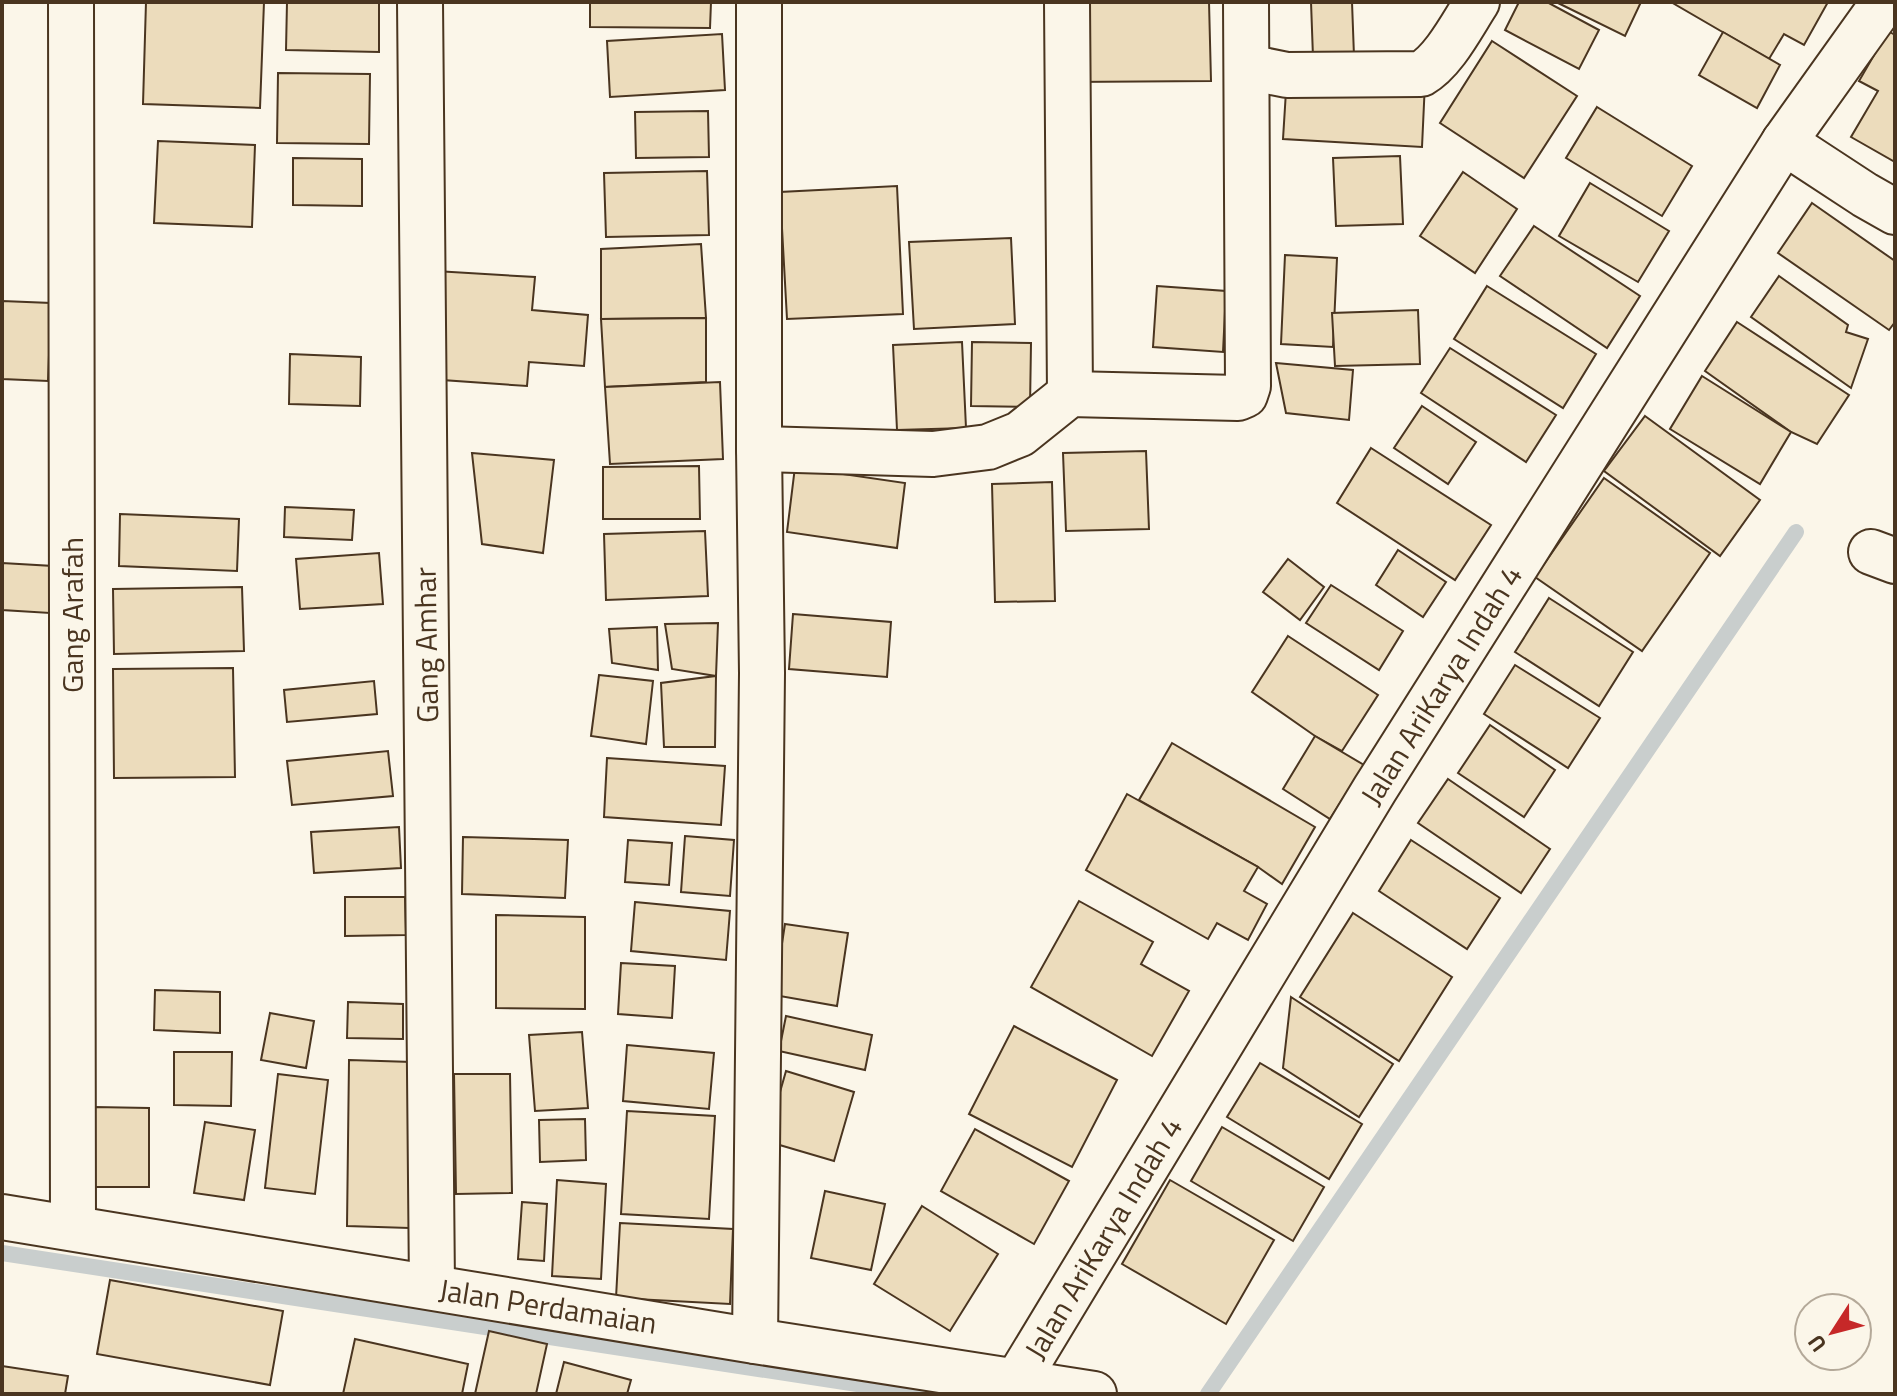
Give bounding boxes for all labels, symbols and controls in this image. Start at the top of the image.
street label: Gang Arafah [49,537,95,693]
street label: Jalan AriKarya Indah 4 [1349,556,1533,814]
street label: Gang Amhar [402,567,450,723]
street label: Jalan AriKarya Indah 4 [1012,1108,1194,1368]
street label: Jalan Perdamaian [436,1266,660,1346]
north arrow [1793,1292,1873,1372]
text: U [1799,1328,1835,1360]

